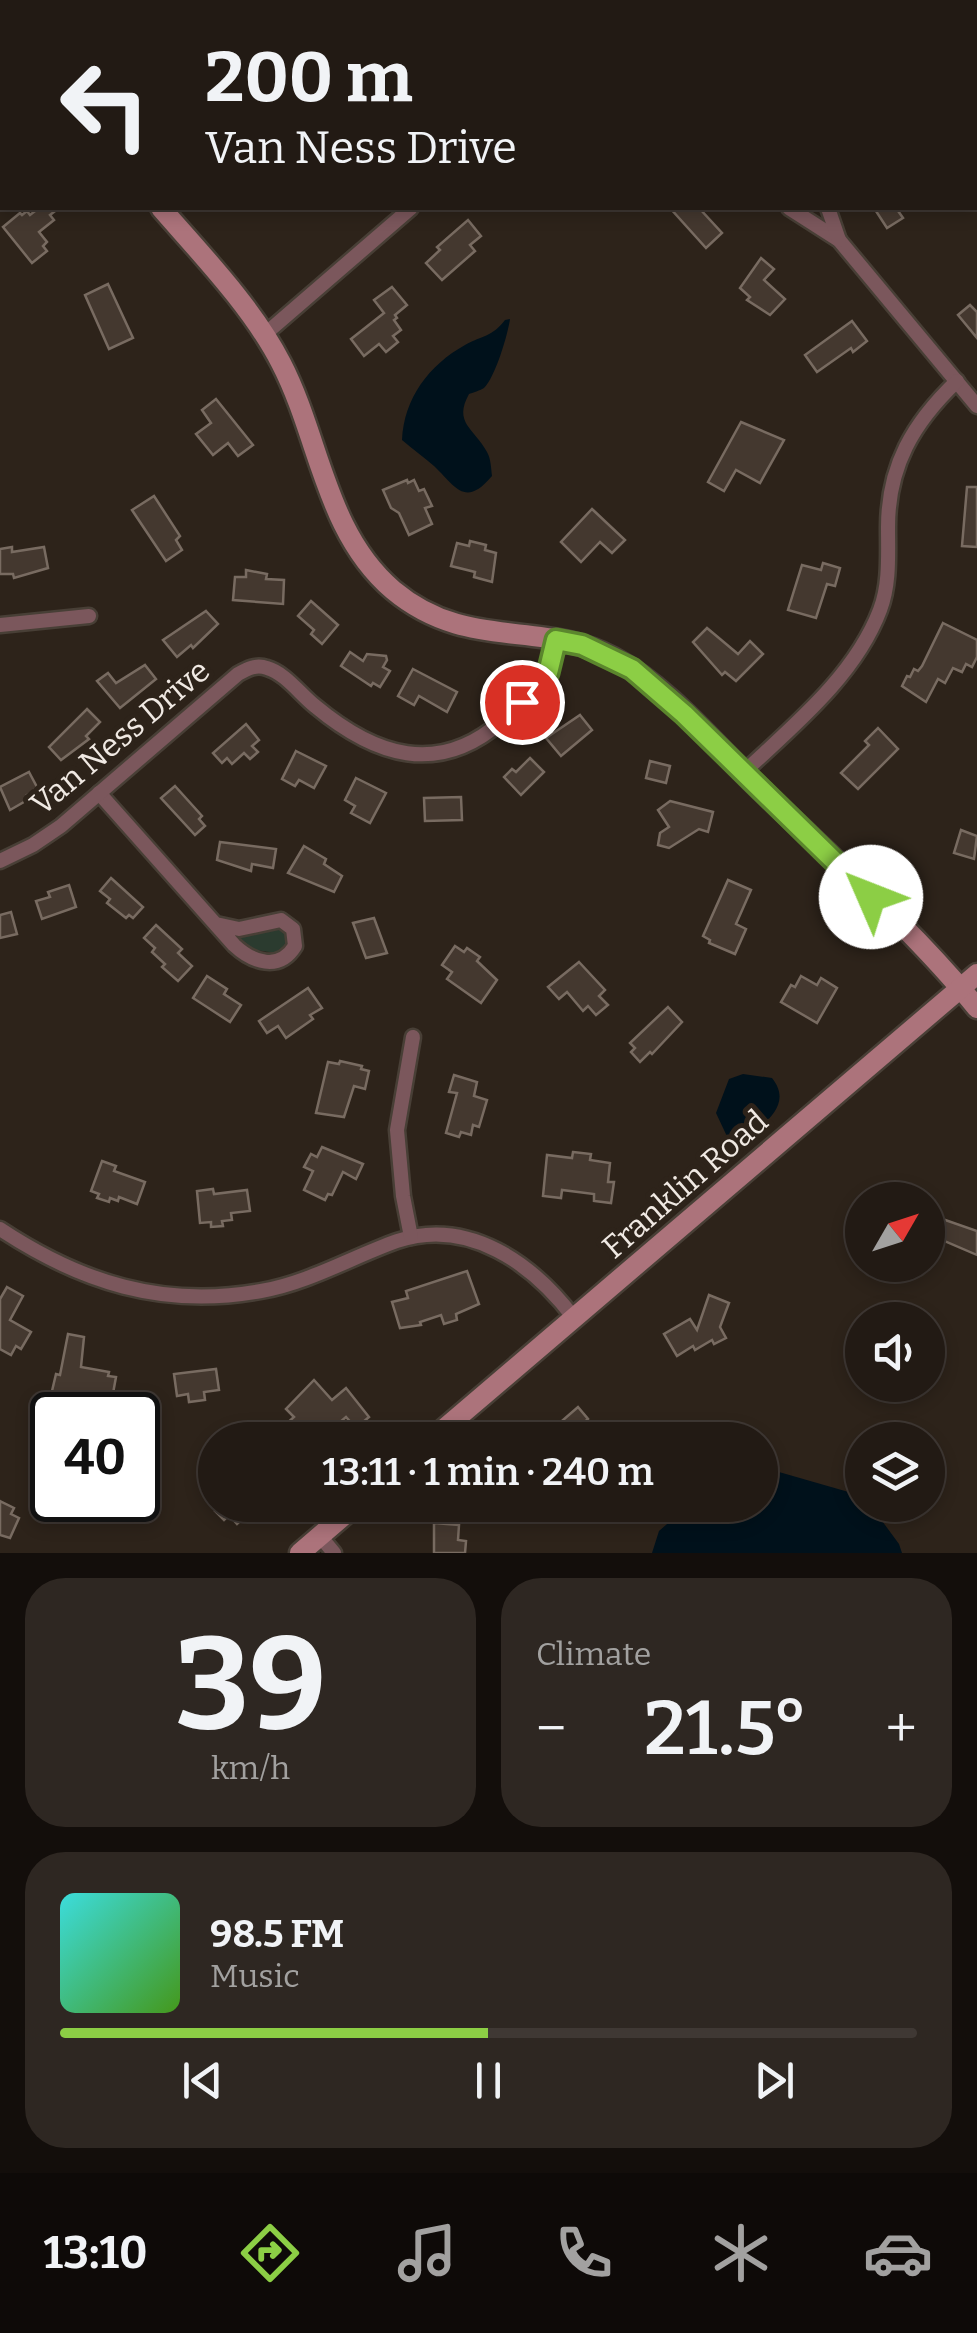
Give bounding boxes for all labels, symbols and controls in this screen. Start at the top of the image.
text: 200 m [205,36,413,120]
icon: left [40,40,170,170]
text: Van Ness Drive [205,121,517,175]
street label: Van Ness Drive [23,651,217,823]
pin [480,660,565,745]
icon: arrive [495,675,550,730]
position arrow [819,845,923,949]
street label: Franklin Road [595,1102,775,1266]
north arrow [845,1182,945,1282]
map controls [845,1182,945,1522]
button: sound [845,1302,945,1402]
speed limit sign: 40 [30,1392,160,1522]
button: layers [845,1422,945,1522]
text: 13:11 · 1 min · 240 m [322,1449,654,1495]
text: 39 [175,1606,326,1762]
text: Climate [536,1635,651,1673]
text: 21.5° [644,1684,808,1774]
text: − [536,1696,566,1762]
text: + [886,1696,917,1762]
text: km/h [211,1749,290,1787]
text: 98.5 FM [210,1911,344,1957]
text: Music [210,1957,300,1995]
icon: previous [175,2053,230,2108]
icon: pause [461,2053,516,2108]
icon: next [747,2053,802,2108]
icon: directions [235,2218,305,2288]
icon: music [392,2218,462,2288]
icon: phone [549,2218,619,2288]
icon: climate [706,2218,776,2288]
icon: car [863,2218,933,2288]
text: 13:10 [44,2226,147,2280]

